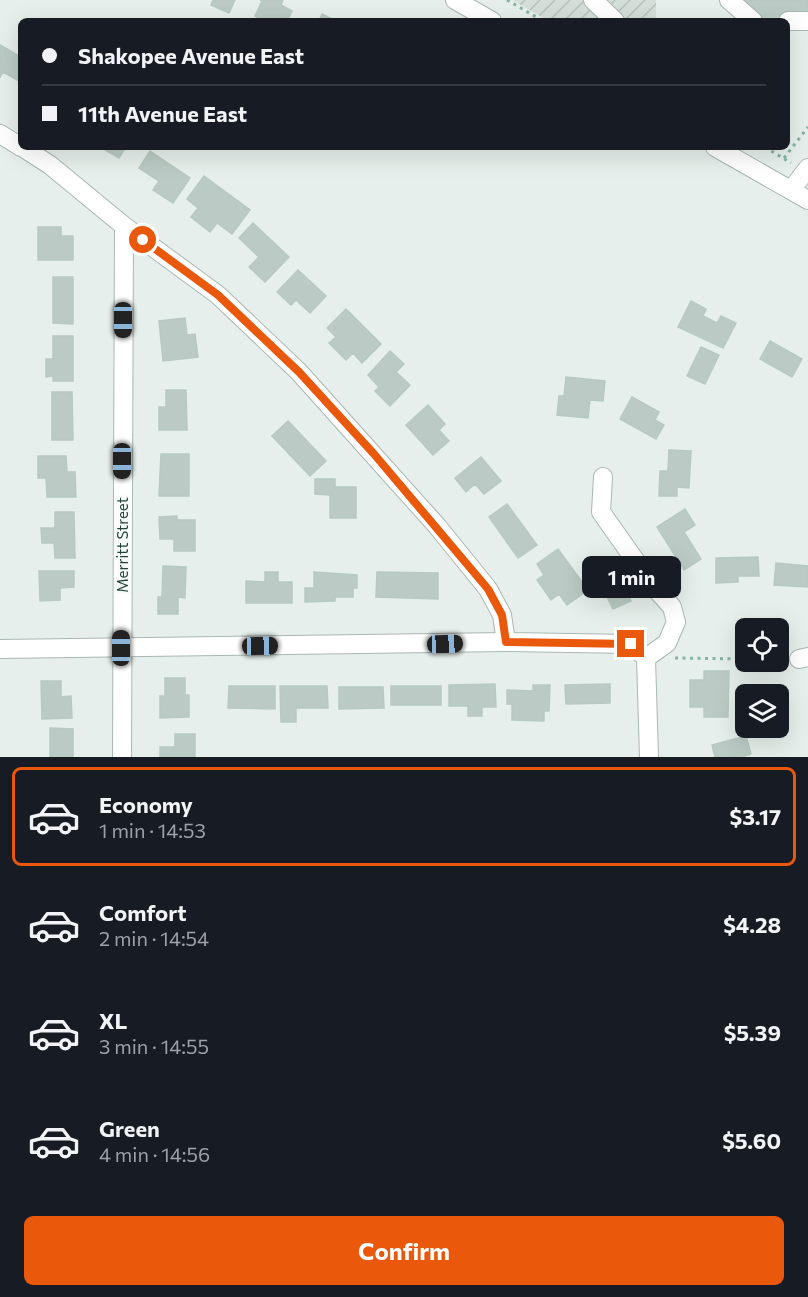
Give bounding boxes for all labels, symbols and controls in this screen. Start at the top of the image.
text: Shakopee Avenue East [78,42,304,69]
text: 11th Avenue East [78,100,247,127]
route start [129,226,156,253]
car [114,302,132,338]
car [113,443,131,479]
street label: Merritt Street [113,497,131,593]
callout: 1 min [582,557,680,599]
text: 1 min [608,565,655,589]
map controls [735,618,789,738]
button: locate [735,618,789,672]
car [112,630,130,666]
route end [617,630,644,657]
car [427,634,463,654]
car [242,637,278,655]
button: layers [735,684,789,738]
icon: car [27,790,81,844]
text: Economy [99,791,193,818]
text: $3.17 [730,803,781,830]
text: 1 min · 14:53 [99,818,206,842]
icon: car [27,898,81,952]
text: Comfort [99,899,187,926]
text: $4.28 [723,911,781,938]
text: 2 min · 14:54 [99,926,209,950]
icon: car [27,1006,81,1060]
text: XL [99,1007,127,1034]
text: $5.39 [724,1019,781,1046]
text: 3 min · 14:55 [99,1034,209,1058]
icon: car [27,1114,81,1168]
text: Green [99,1115,160,1142]
text: $5.60 [722,1127,781,1154]
text: 4 min · 14:56 [99,1142,210,1166]
button: Confirm [24,1216,784,1285]

